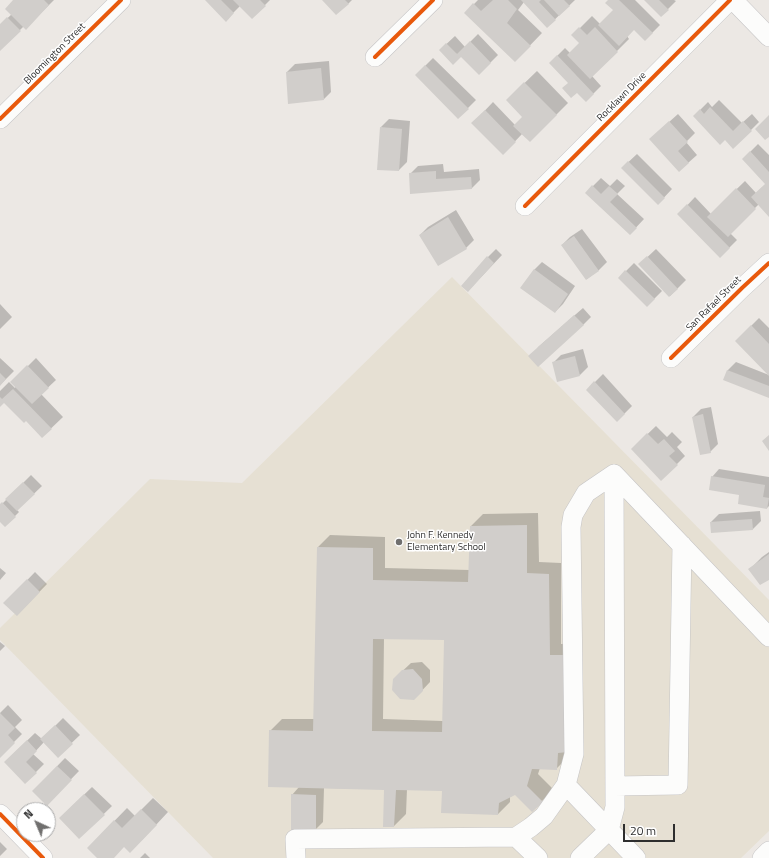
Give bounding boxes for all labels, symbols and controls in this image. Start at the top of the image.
street label: Bloomington Street [22,21,88,87]
street label: Rocklawn Drive [595,70,649,124]
street label: San Rafael Street [684,274,744,334]
place label: John F. Kennedy Elementary School [407,530,486,554]
marker: John F. Kennedy Elementary School [394,537,404,547]
north arrow [16,802,56,842]
text: N [20,806,37,822]
scale bar [625,816,677,842]
text: 20 m [630,821,656,840]

